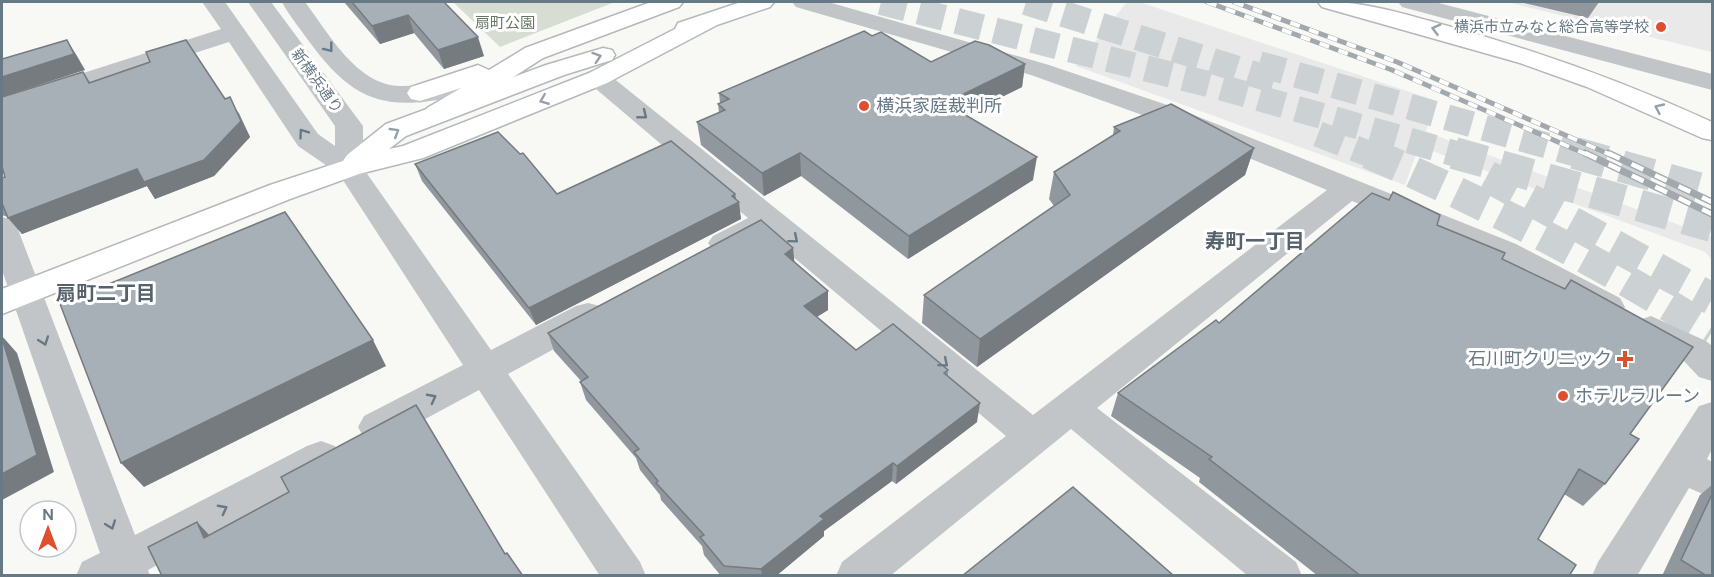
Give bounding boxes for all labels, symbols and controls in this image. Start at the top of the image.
park label: 扇町公園 [475,13,535,33]
place label: 横浜市立みなと総合高等学校 [1454,17,1649,37]
marker: 横浜市立みなと総合高等学校 [1654,20,1668,34]
one-way arrow [1431,24,1441,37]
one-way arrow [321,41,332,52]
street label: 新横浜通り [287,45,347,117]
one-way arrow [591,51,602,64]
one-way arrow [539,93,550,105]
place label: 横浜家庭裁判所 [876,94,1002,118]
marker: 横浜家庭裁判所 [857,99,871,113]
one-way arrow [1655,103,1666,115]
one-way arrow [637,108,648,119]
one-way arrow [299,128,310,139]
one-way arrow [389,128,399,139]
district label: 寿町一丁目 [1205,228,1305,254]
one-way arrow [787,232,798,243]
district label: 扇町二丁目 [56,280,156,306]
one-way arrow [37,335,49,346]
place label: 石川町クリニック [1468,347,1612,371]
marker: 石川町クリニック [1616,350,1634,368]
one-way arrow [937,356,948,367]
place label: ホテルラルーン [1575,384,1700,408]
marker: ホテルラルーン [1556,389,1570,403]
one-way arrow [426,394,437,405]
north arrow [18,499,78,559]
text: N [42,504,54,525]
one-way arrow [217,505,227,516]
one-way arrow [103,519,116,529]

